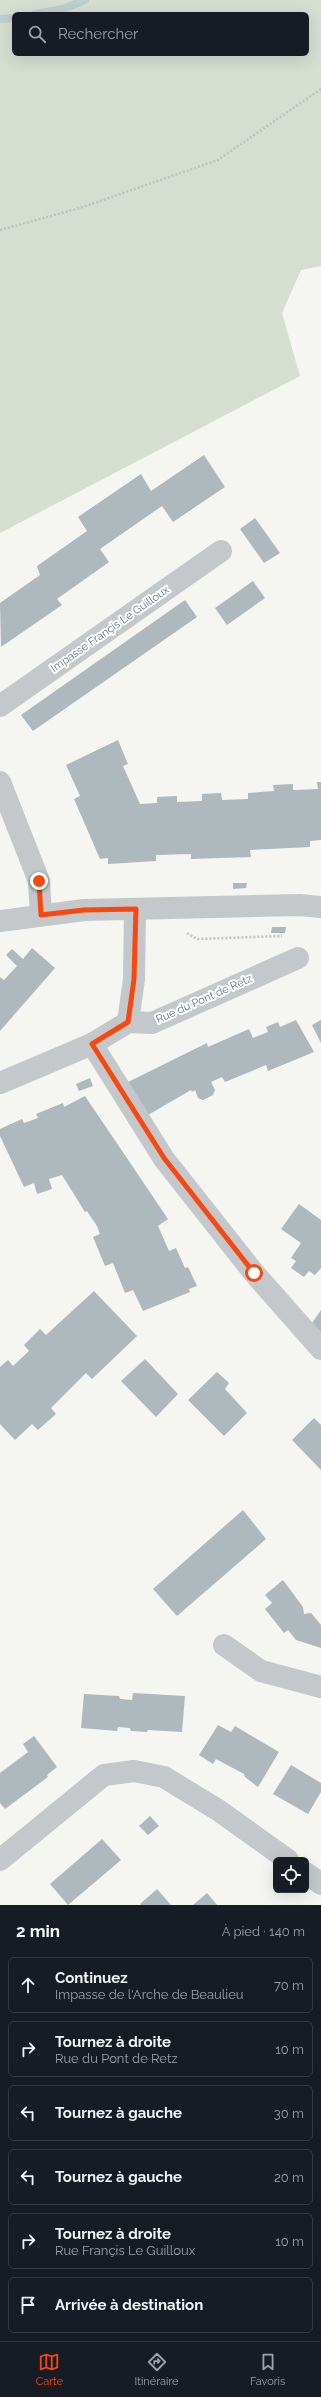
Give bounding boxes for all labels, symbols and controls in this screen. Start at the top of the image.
search box [12,12,309,56]
icon: search [26,23,48,45]
text: Rechercher [58,25,138,43]
street label: Impasse Françis Le Guilloux [48,583,172,675]
route end [30,872,48,890]
street label: Rue du Pont de Retz [154,972,255,1026]
route start [245,1264,263,1282]
map controls [273,1857,309,1893]
button: locate [273,1857,309,1893]
text: 2 min [16,1921,60,1941]
text: À pied · 140 m [222,1924,305,1939]
text: Continuez [55,1969,128,1987]
icon: ahead [17,1974,39,1996]
text: 70 m [274,1978,304,1993]
text: Impasse de l'Arche de Beaulieu [55,1987,244,2002]
text: Tournez à droite [55,2033,171,2051]
icon: right [17,2038,39,2060]
text: 10 m [275,2042,304,2057]
text: Rue du Pont de Retz [55,2051,178,2066]
icon: left [17,2102,39,2124]
text: Tournez à gauche [55,2104,182,2122]
text: 30 m [274,2106,304,2121]
icon: left [17,2166,39,2188]
text: Tournez à gauche [55,2168,182,2186]
text: 20 m [274,2170,304,2185]
text: Tournez à droite [55,2225,171,2243]
icon: right [17,2230,39,2252]
text: 10 m [275,2234,304,2249]
text: Rue Françis Le Guilloux [55,2243,195,2258]
icon: arrive [17,2294,39,2316]
text: Arrivée à destination [55,2296,203,2314]
tab: Carte [36,2351,63,2388]
tab: Itinéraire [135,2351,179,2388]
tab: Favoris [250,2351,285,2388]

